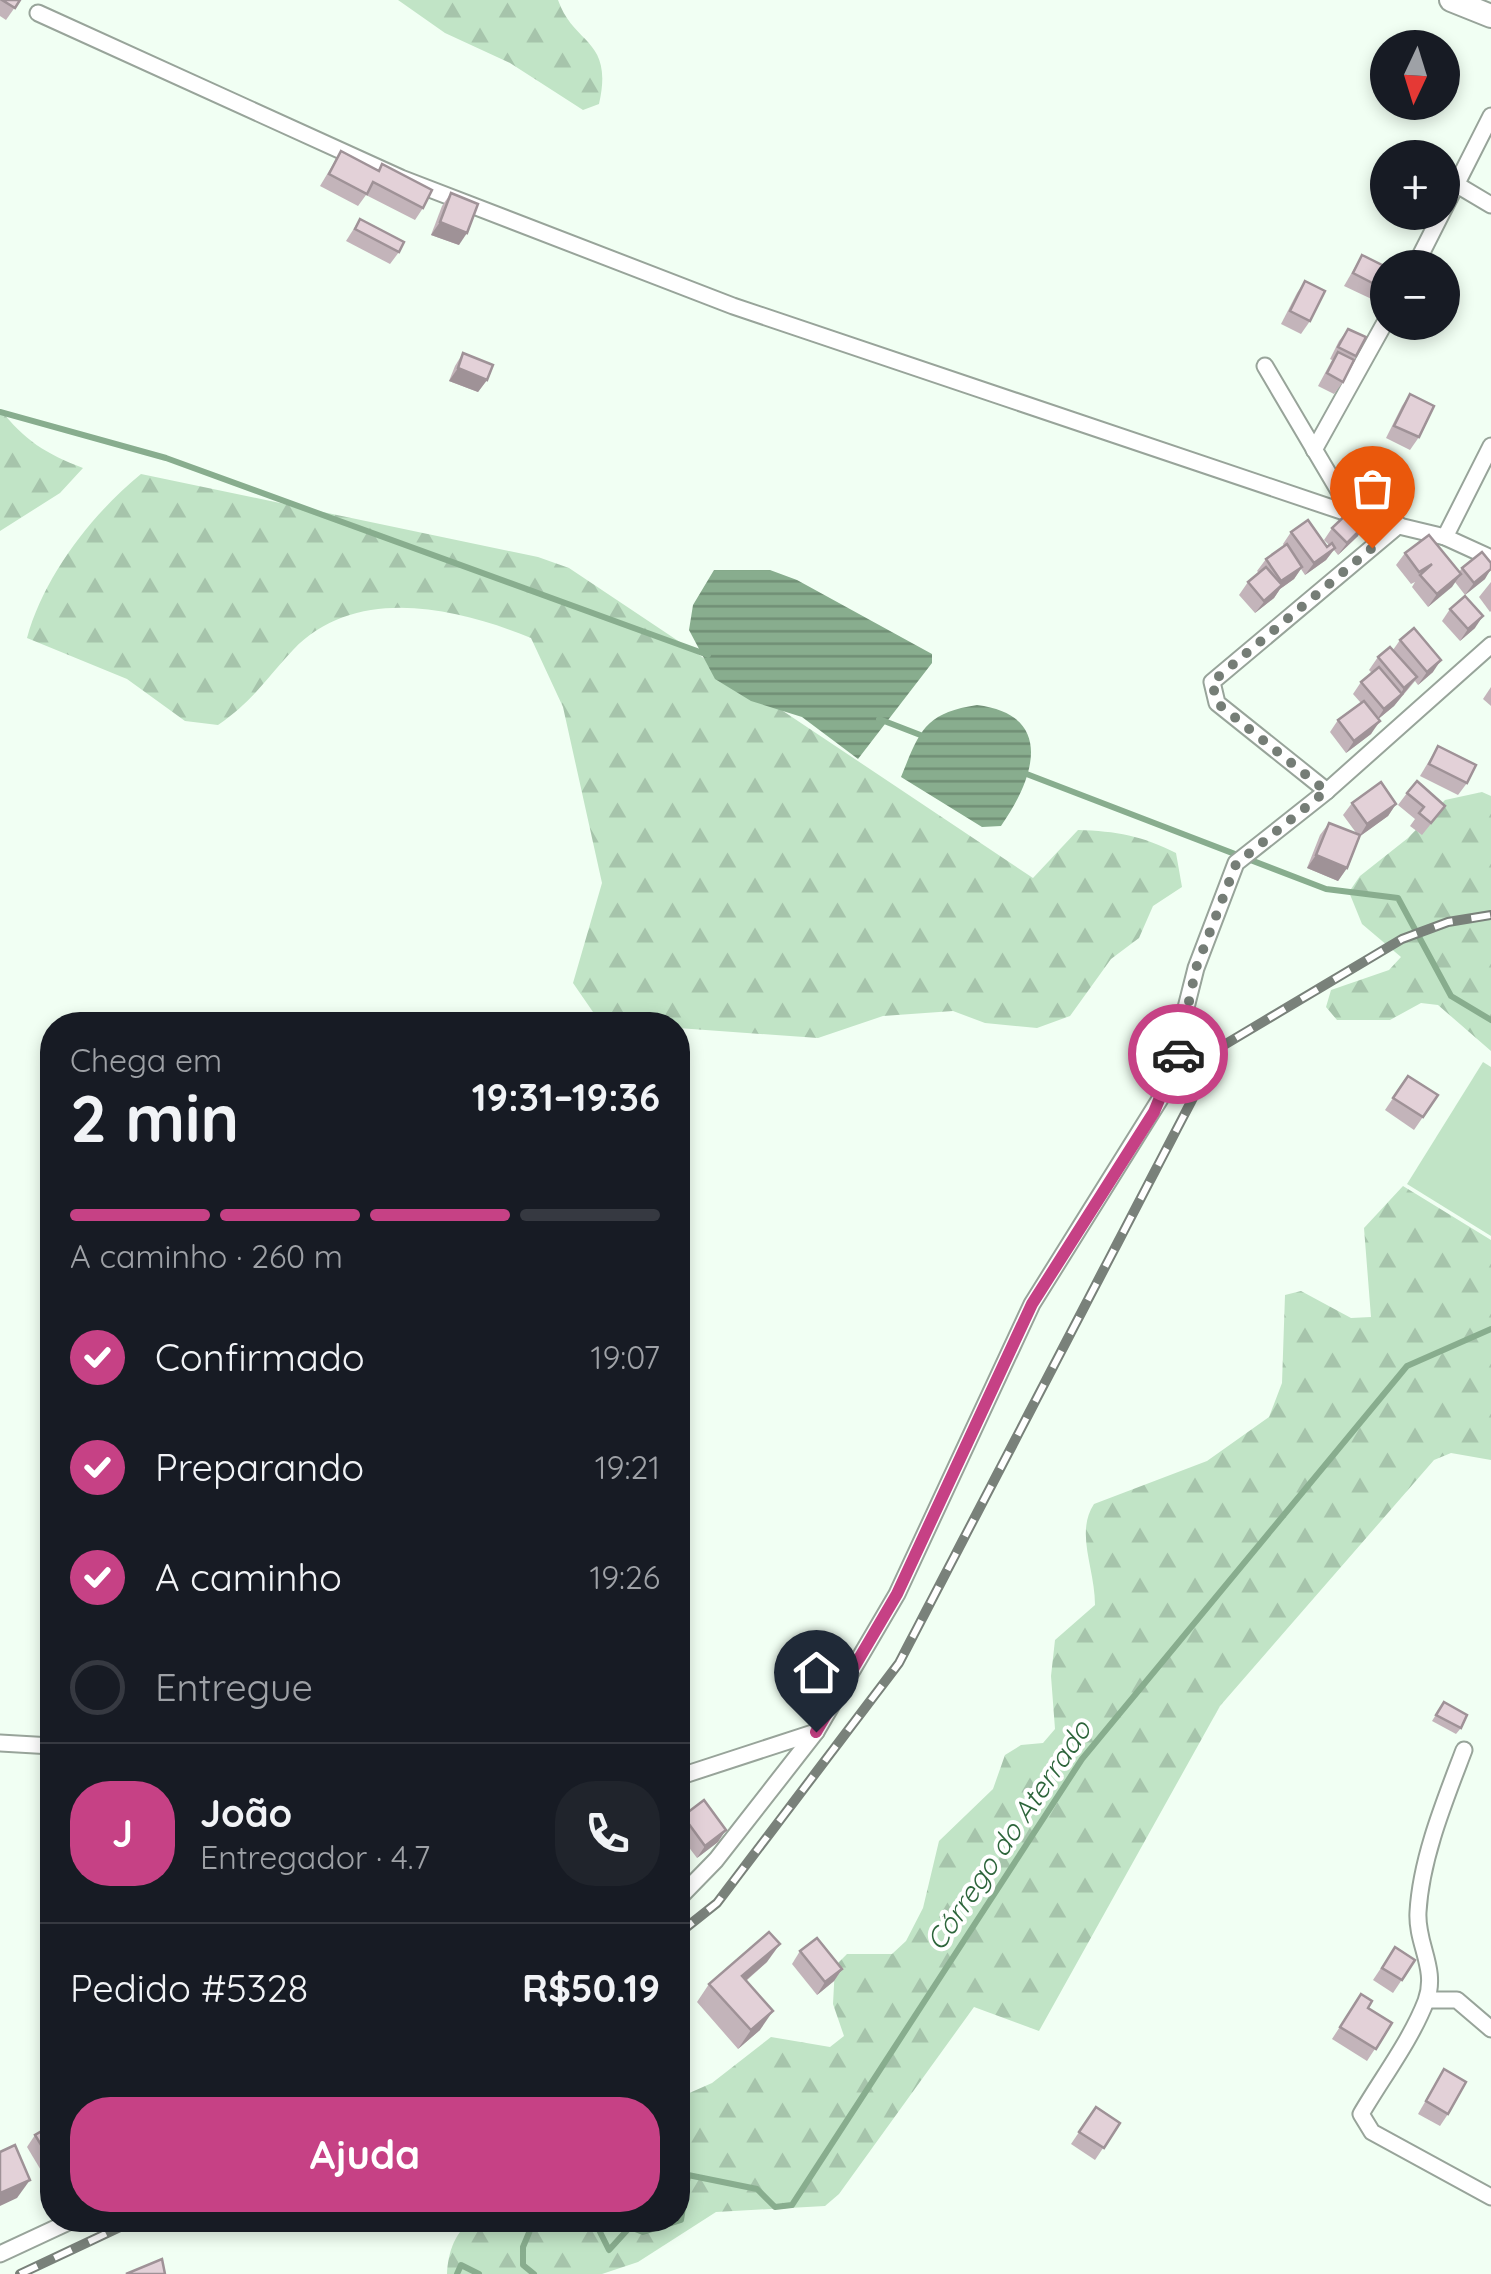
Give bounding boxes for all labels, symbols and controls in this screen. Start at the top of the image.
north arrow [1370,30,1460,120]
map controls [1370,30,1460,340]
button: + [1370,140,1460,230]
button: − [1370,250,1460,340]
pin [1330,446,1415,549]
icon: bag [1345,461,1400,516]
courier [1128,1004,1228,1104]
icon: car [1151,1027,1206,1082]
text: Chega em [70,1040,222,1080]
text: 19:31–19:36 [472,1073,660,1121]
text: 2 min [70,1077,239,1158]
text: A caminho · 260 m [70,1236,343,1276]
icon: check [70,1330,125,1385]
text: Confirmado [155,1333,365,1381]
text: 19:07 [591,1337,660,1377]
icon: check [70,1440,125,1495]
text: Preparando [155,1443,364,1491]
text: 19:21 [595,1447,660,1487]
icon: check [70,1550,125,1605]
text: A caminho [155,1553,342,1601]
text: 19:26 [589,1557,660,1597]
pin [774,1630,859,1733]
icon: home [789,1645,844,1700]
text: Entregue [155,1663,313,1711]
water label: Córrego do Aterrado [918,1712,1099,1957]
button: phone [555,1781,660,1886]
text: João [200,1789,292,1837]
text: J [112,1809,133,1857]
text: Entregador · 4.7 [200,1837,430,1877]
text: Pedido #5328 [70,1964,308,2012]
text: R$50.19 [522,1964,660,2012]
button: Ajuda [70,2097,660,2212]

